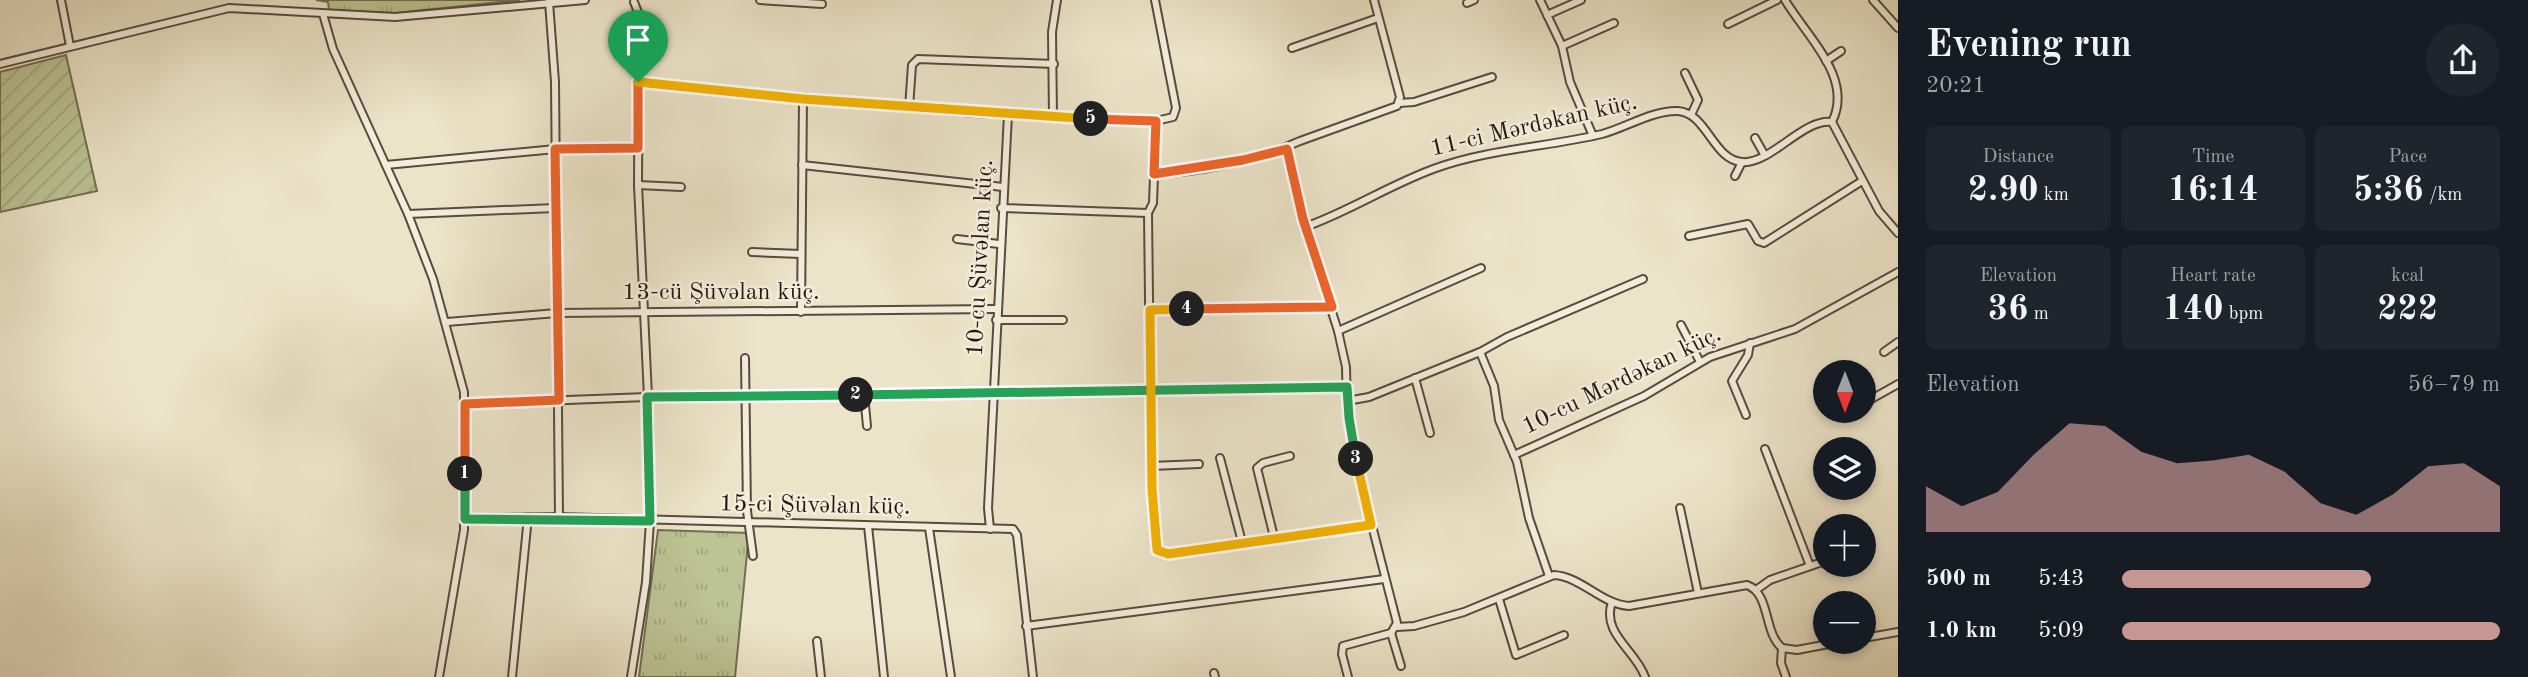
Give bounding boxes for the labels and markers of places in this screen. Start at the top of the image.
pin [608,10,668,82]
pin: 5 [1074,102,1108,136]
pin: 4 [1170,292,1204,326]
pin: 2 [838,378,874,412]
pin: 3 [1338,442,1374,476]
pin: 1 [448,456,482,491]

